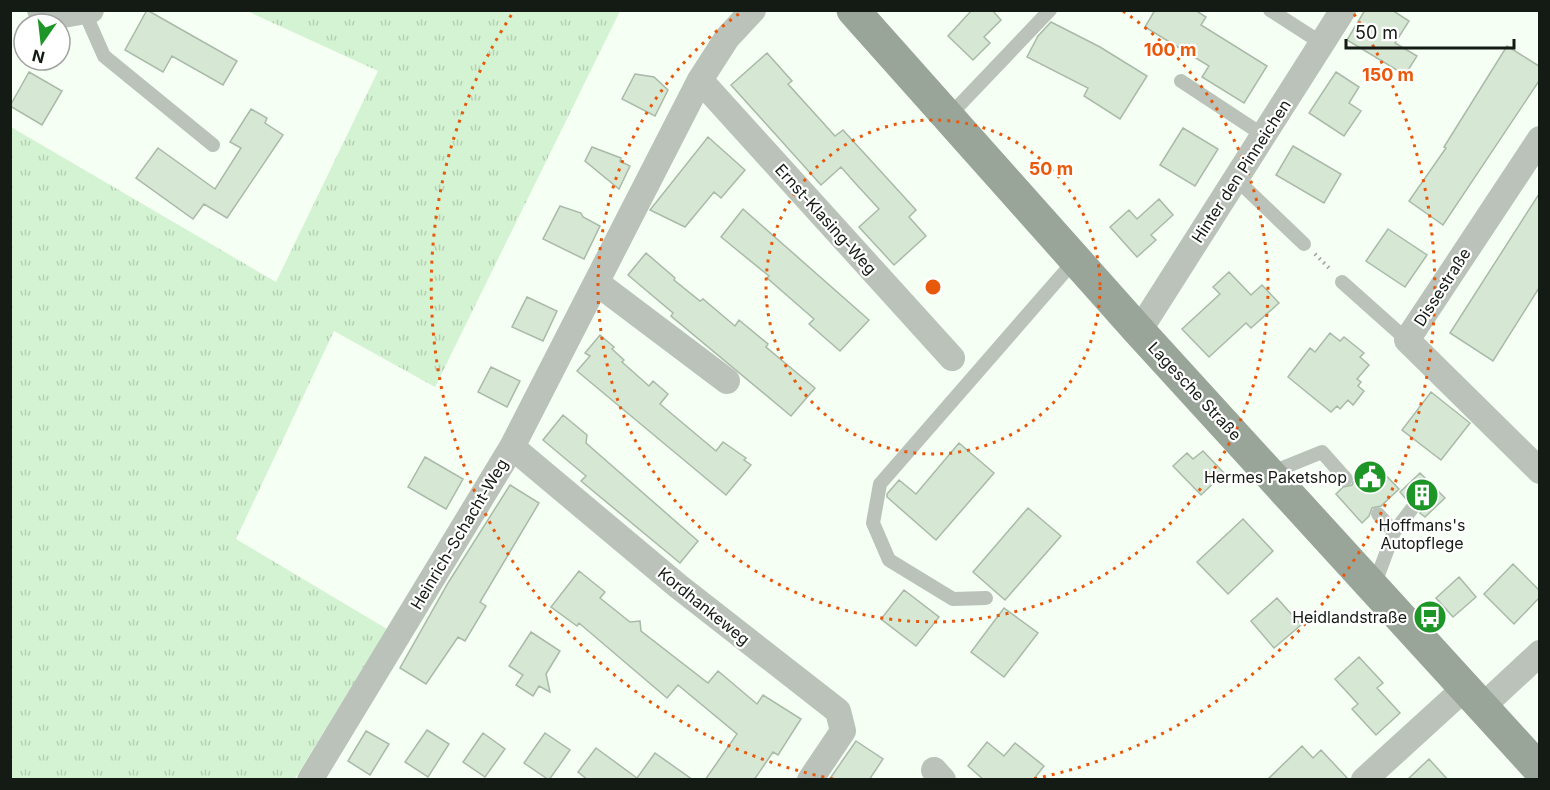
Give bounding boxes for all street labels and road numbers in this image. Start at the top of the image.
street label: Hinter den Pinneichen [1187,96,1295,246]
street label: Ernst-Klasing-Weg [771,160,881,278]
street label: Dissestraße [1409,244,1475,330]
street label: Lagesche Straße [1144,337,1246,445]
street label: Heinrich-Schacht-Weg [406,455,512,613]
street label: Kordhankeweg [654,563,754,649]

